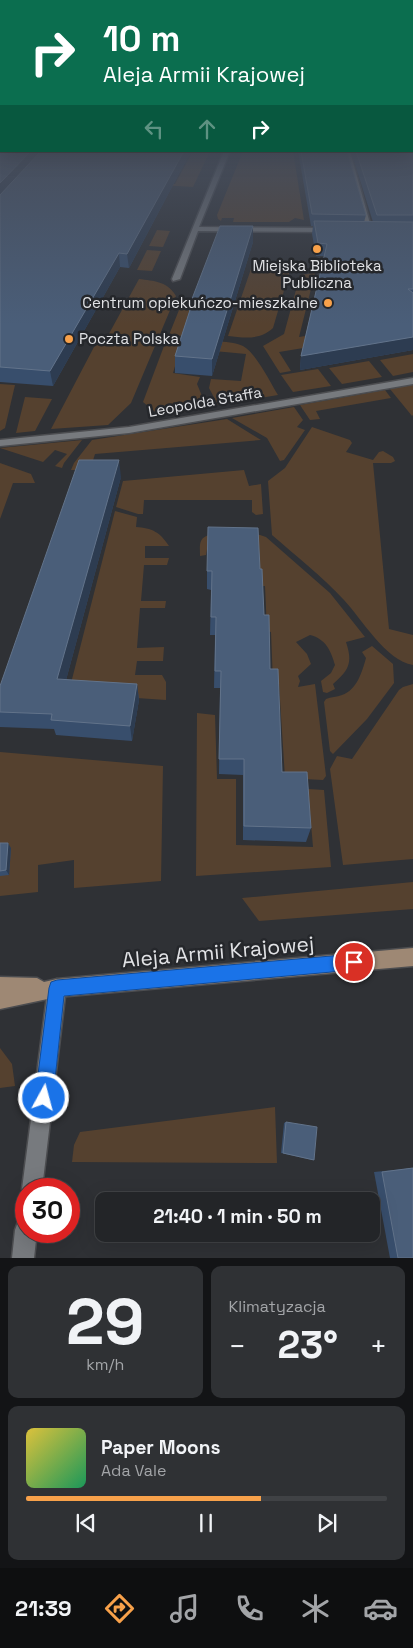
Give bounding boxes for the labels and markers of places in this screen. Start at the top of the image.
marker: Miejska Biblioteka Publiczna [311,243,323,255]
place label: Miejska Biblioteka Publiczna [252,256,382,292]
place label: Centrum opiekuńczo-mieszkalne [82,293,318,312]
marker: Centrum opiekuńczo-mieszkalne [322,297,334,309]
place label: Poczta Polska [79,329,179,348]
marker: Poczta Polska [63,333,75,345]
pin [333,941,375,983]

